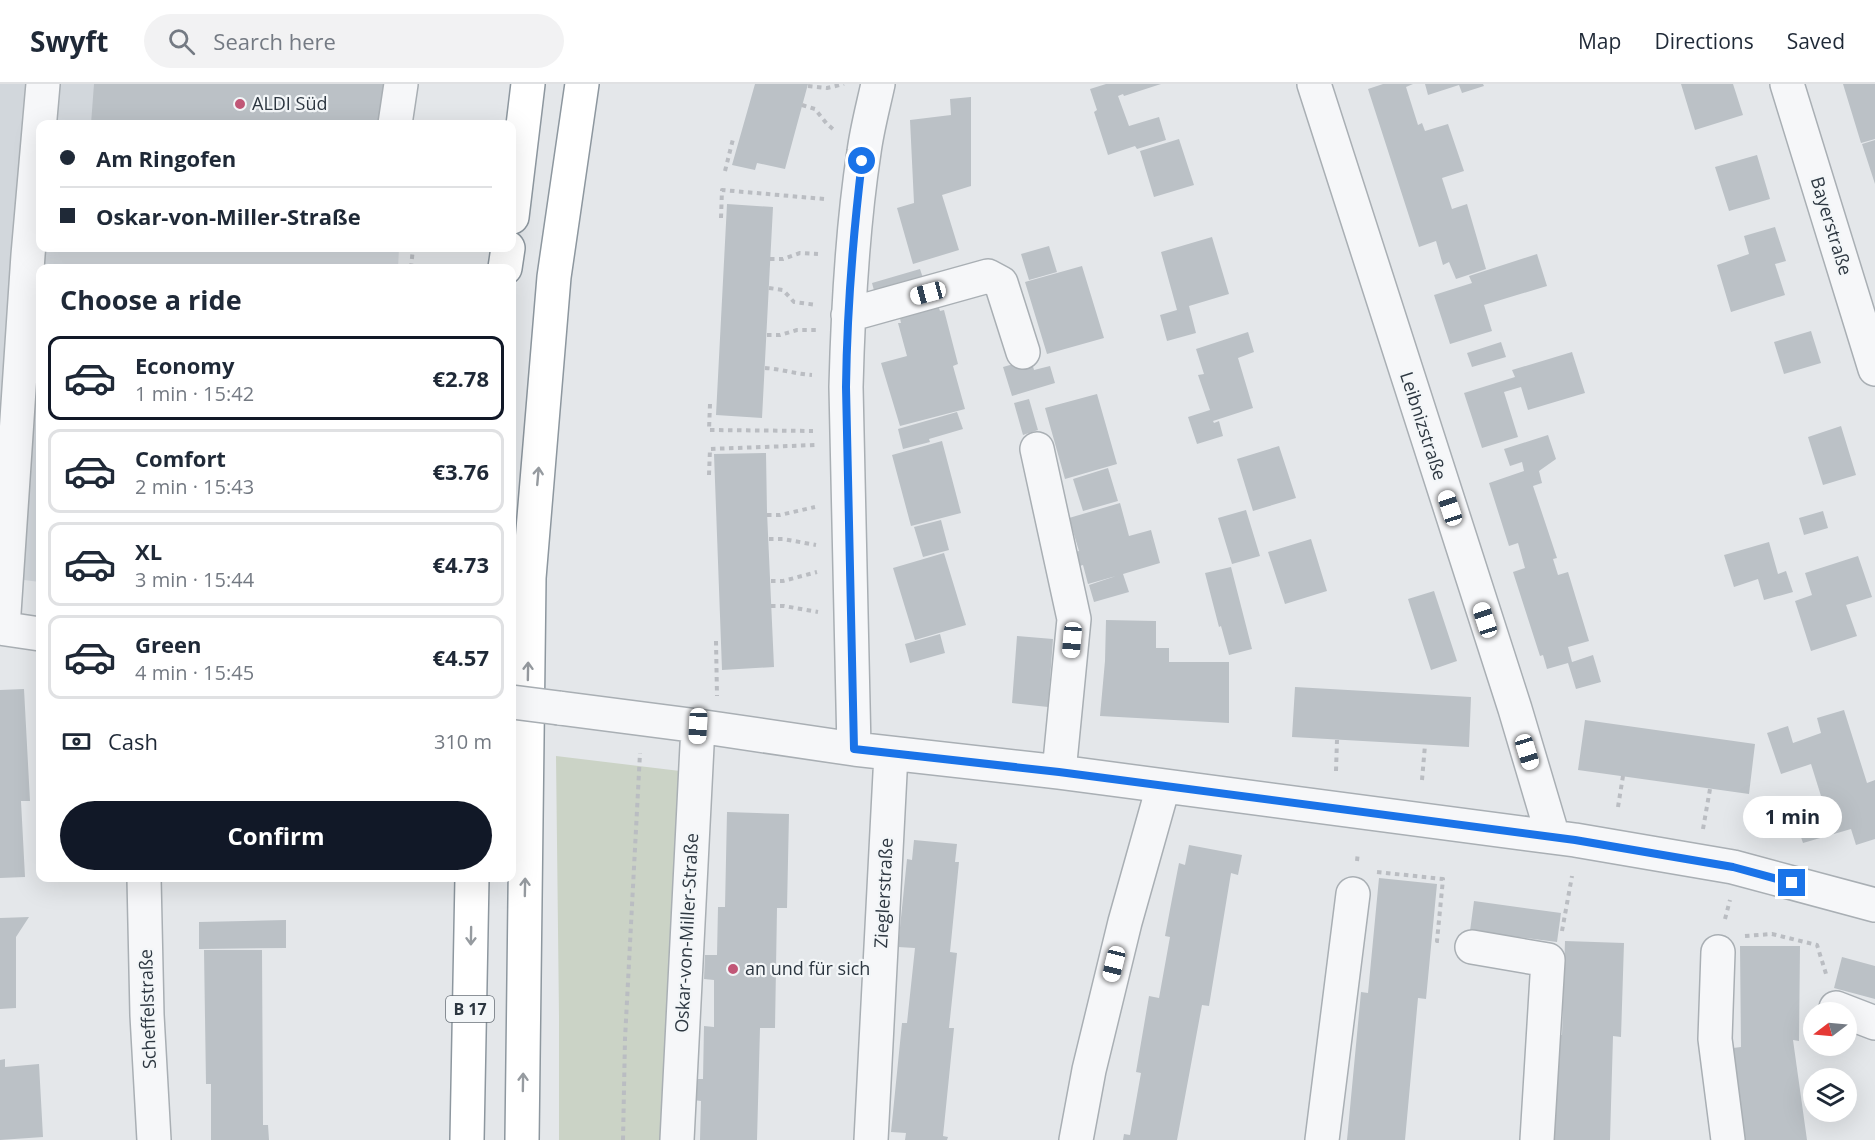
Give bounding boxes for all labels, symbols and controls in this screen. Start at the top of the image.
search box [144,14,564,68]
text: Swyft [30,22,108,60]
icon: search [165,25,198,58]
text: Search here [213,26,336,56]
text: Map [1578,27,1621,55]
text: Directions [1654,27,1754,55]
text: Saved [1787,27,1845,55]
place label: ALDI Süd [252,91,327,115]
marker: ALDI Süd [233,97,247,111]
text: Am Ringofen [96,143,236,173]
route start [848,147,875,174]
street label: Bayerstraße [1806,174,1858,278]
text: Oskar-von-Miller-Straße [96,201,361,231]
car [908,280,948,306]
text: Choose a ride [60,281,242,318]
text: Economy [135,350,234,380]
icon: car [63,351,117,405]
text: €2.78 [432,363,489,393]
street label: Leibnizstraße [1395,368,1453,483]
text: 1 min · 15:42 [135,380,254,407]
text: Comfort [135,443,226,473]
icon: car [63,444,117,498]
text: €3.76 [432,456,489,486]
one-way arrow [533,466,544,486]
text: 2 min · 15:43 [135,473,254,500]
car [1436,488,1464,528]
text: XL [135,536,162,566]
icon: car [63,537,117,591]
text: €4.73 [432,549,489,579]
text: 3 min · 15:44 [135,566,254,593]
car [1471,600,1499,640]
car [1061,621,1083,659]
text: Green [135,629,201,659]
icon: car [63,630,117,684]
text: €4.57 [432,642,489,672]
text: 4 min · 15:45 [135,659,254,686]
one-way arrow [522,661,534,681]
car [688,708,708,744]
icon: cash [60,725,93,758]
text: Cash [108,726,158,756]
text: 310 m [434,728,492,755]
car [1513,732,1541,772]
callout: 1 min [1742,796,1842,838]
button: Confirm [60,801,492,870]
text: 1 min [1765,803,1820,830]
street label: Oskar-von-Miller-Straße [669,833,703,1033]
street label: Zieglerstraße [868,837,898,949]
route end [1778,869,1805,896]
one-way arrow [519,877,531,897]
one-way arrow [466,925,477,945]
car [1101,944,1127,984]
street label: Scheffelstraße [133,949,161,1069]
place label: an und für sich [745,956,870,980]
marker: an und für sich [726,962,740,976]
road number: B 17 [446,996,494,1022]
north arrow [1803,1002,1857,1056]
map controls [1803,1002,1857,1122]
button: layers [1803,1068,1857,1122]
one-way arrow [517,1072,529,1092]

